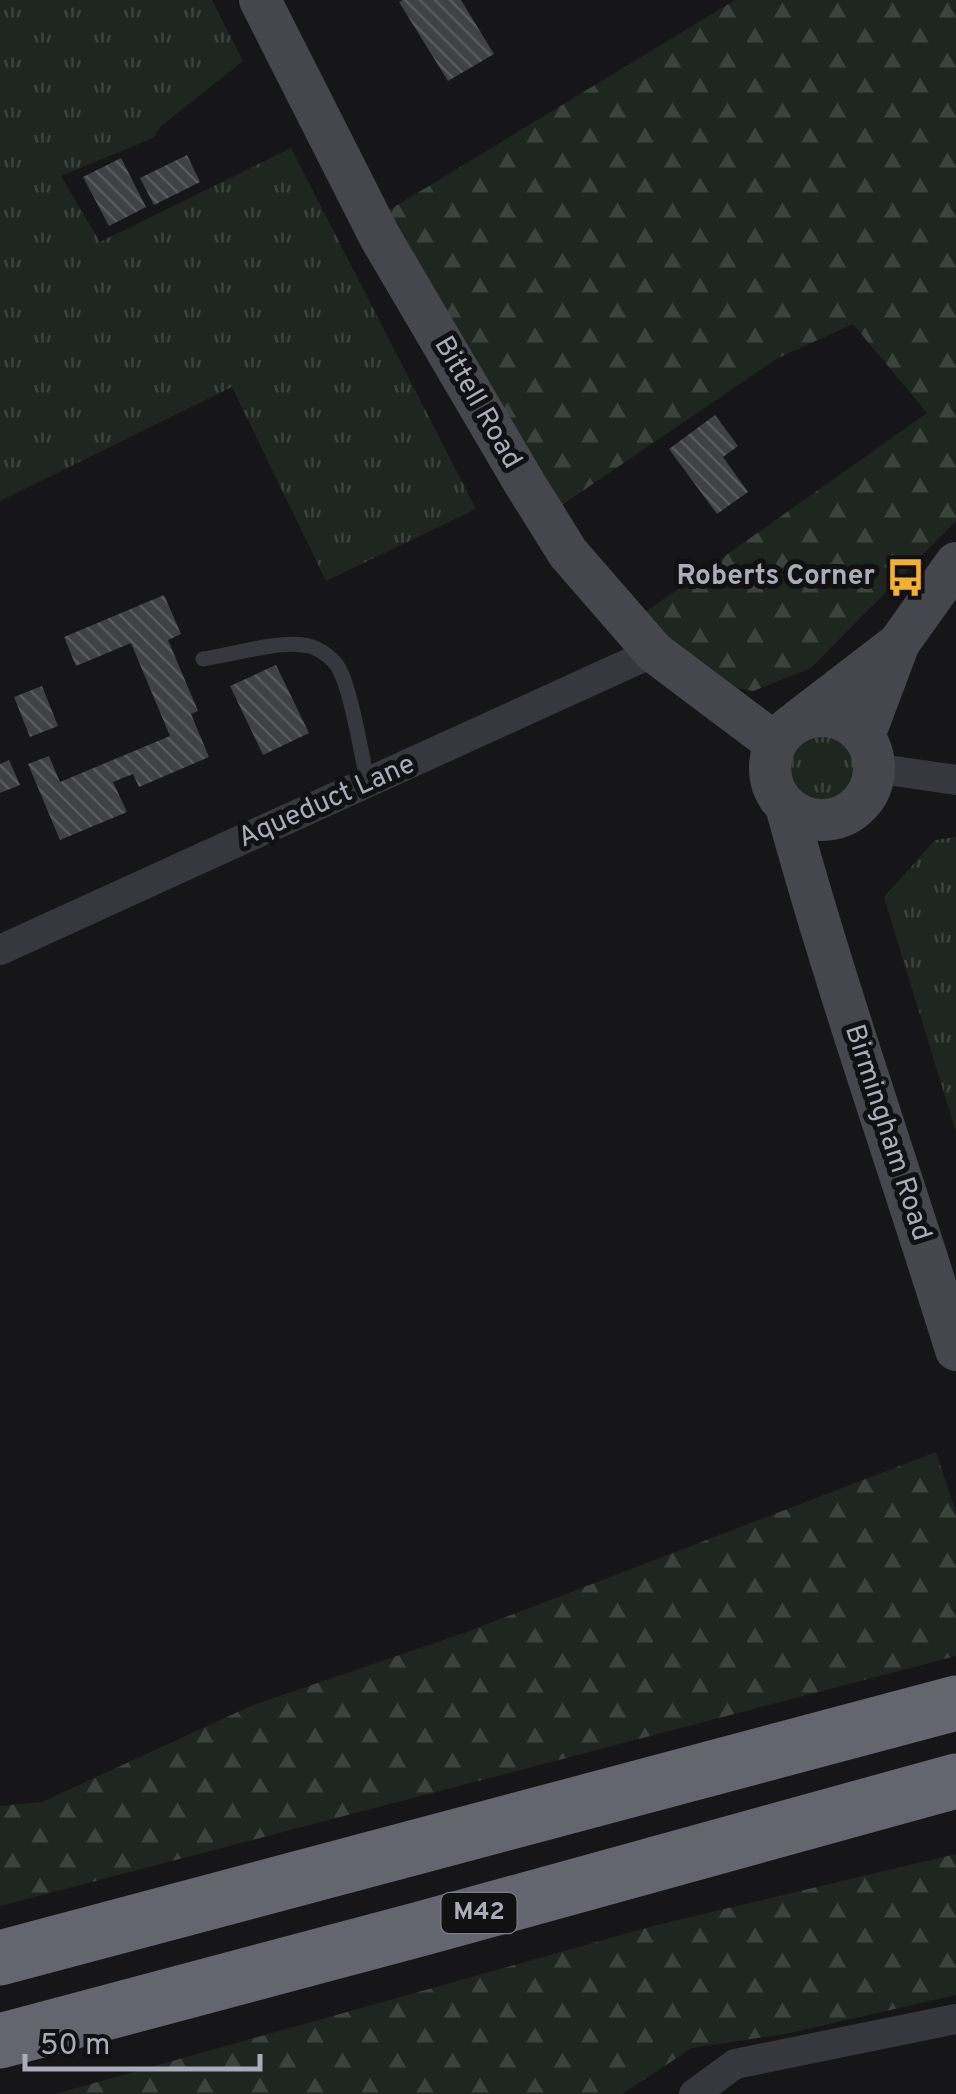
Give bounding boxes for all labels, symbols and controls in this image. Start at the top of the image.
street label: Bittell Road [425,330,529,476]
bus stop icon: Roberts Corner [884,556,926,598]
place label: Roberts Corner [677,559,875,595]
street label: Aqueduct Lane [233,747,421,857]
street label: Birmingham Road [835,1020,939,1246]
road number: M42 [442,1893,516,1933]
scale bar [25,2009,260,2071]
text: 50 m [40,2028,110,2065]

